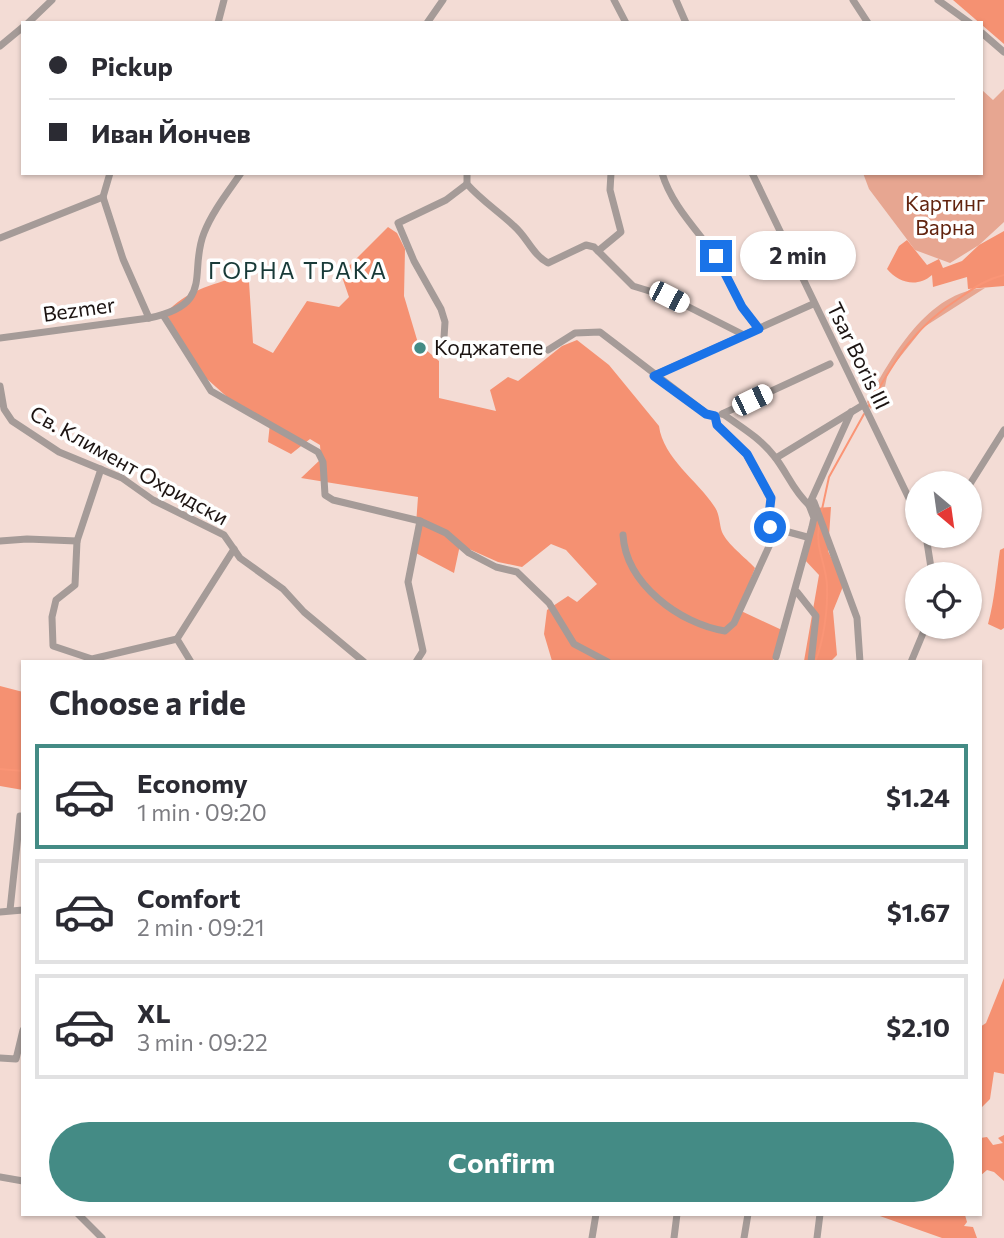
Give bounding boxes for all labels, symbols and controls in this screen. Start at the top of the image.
text: Pickup [91,50,173,81]
text: Иван Йончев [91,117,251,148]
park label: Картинг Варна [905,190,985,239]
callout: 2 min [740,232,856,280]
route end [700,240,732,272]
text: 2 min [769,241,827,269]
district label: ГОРНА ТРАКА [208,256,388,284]
car [646,278,693,316]
street label: Bezmer [41,291,117,326]
street label: Tsar Boris III [823,298,896,413]
place label: Коджатепе [434,334,543,359]
marker: Коджатепе [412,340,428,356]
car [729,381,776,419]
street label: Св. Климент Охридски [26,400,233,530]
north arrow [905,471,982,548]
map controls [905,471,982,639]
route start [754,511,786,543]
button: locate [905,562,982,639]
text: Choose a ride [49,682,246,722]
icon: car [53,765,116,828]
text: Economy [137,767,248,798]
text: $1.24 [886,781,950,812]
text: 1 min · 09:20 [137,798,267,826]
icon: car [53,880,116,943]
text: Comfort [137,882,240,913]
text: $1.67 [887,896,950,927]
text: 2 min · 09:21 [137,913,265,941]
icon: car [53,995,116,1058]
text: XL [137,997,171,1028]
text: $2.10 [886,1011,950,1042]
text: 3 min · 09:22 [137,1028,268,1056]
button: Confirm [49,1122,954,1202]

